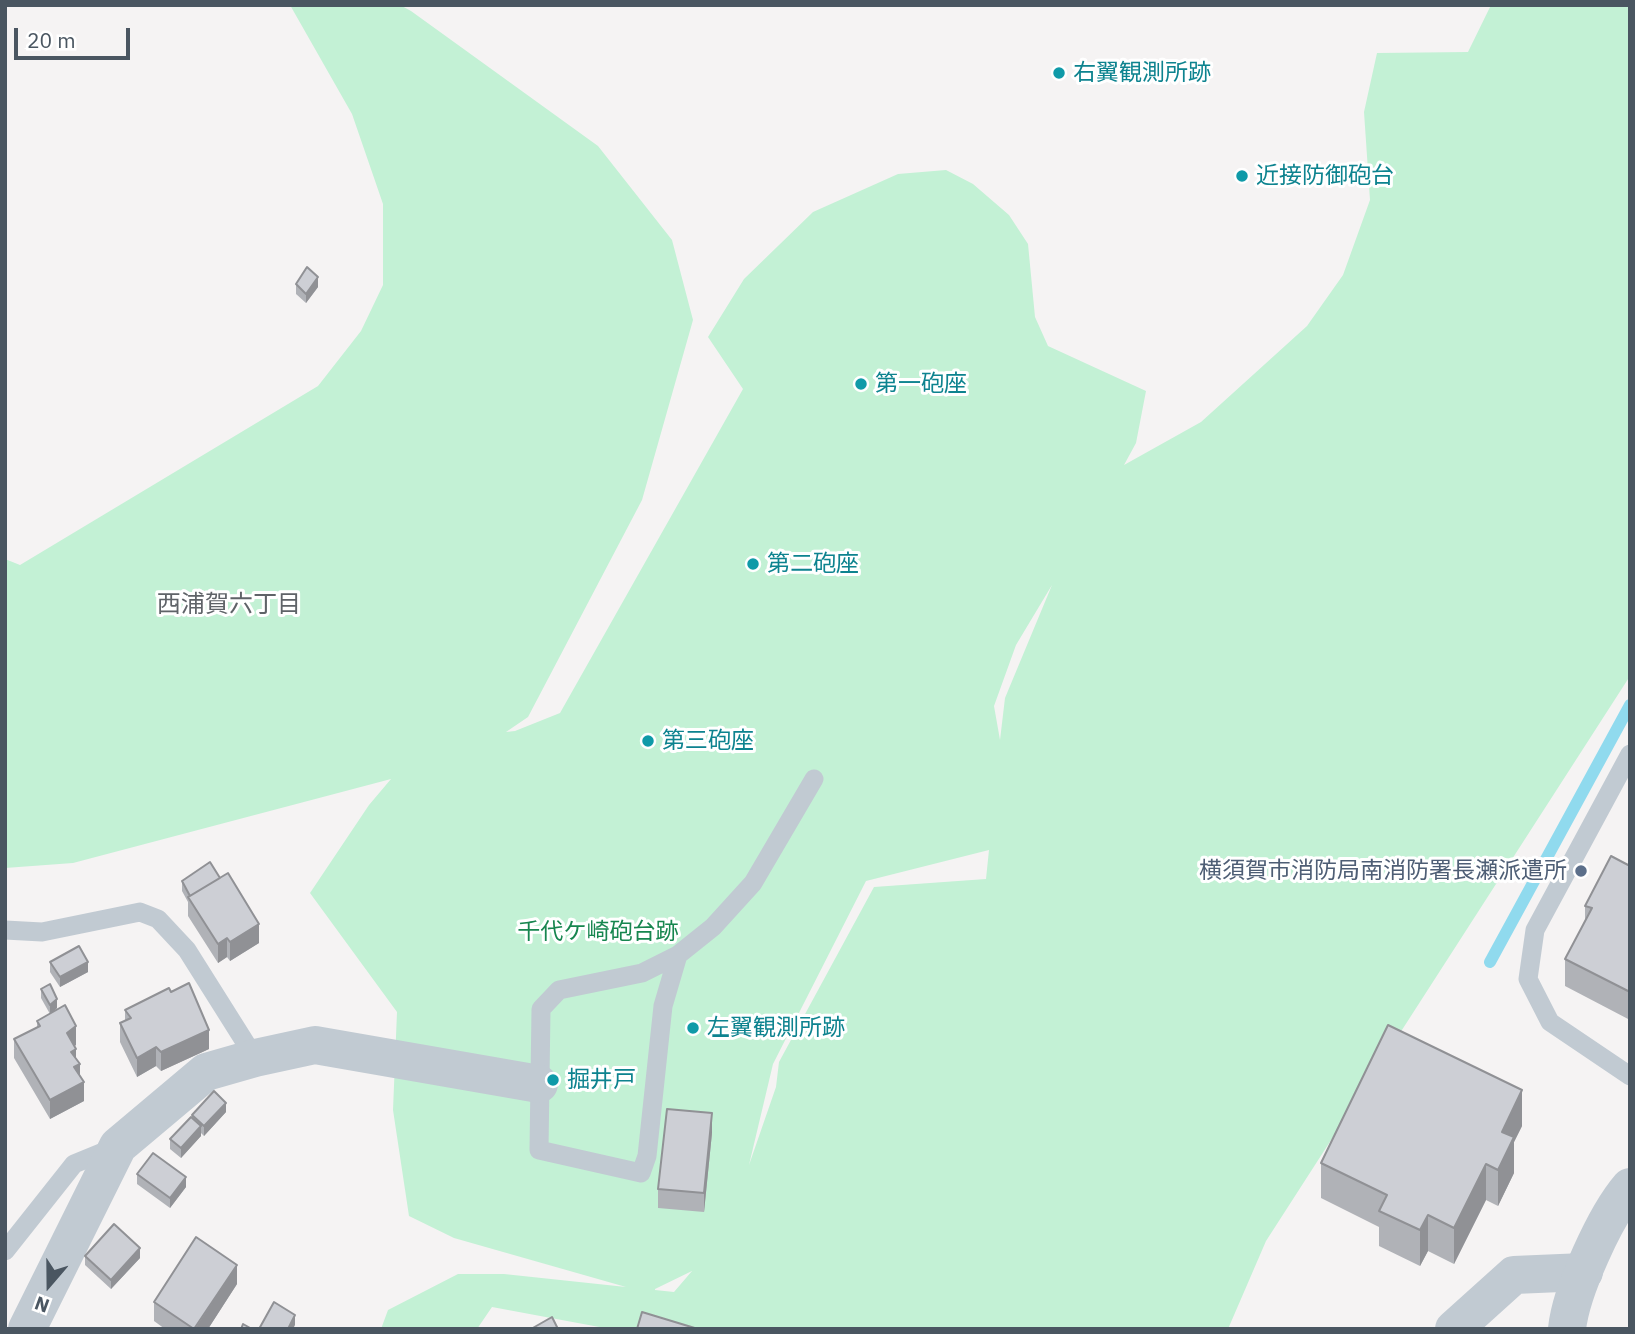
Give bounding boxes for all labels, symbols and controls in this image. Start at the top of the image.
scale bar [18,14,133,58]
text: 20 m [27,26,76,54]
place label: 右翼観測所跡 [1073,59,1211,87]
marker: 右翼観測所跡 [1051,65,1067,81]
place label: 近接防御砲台 [1256,162,1394,190]
marker: 近接防御砲台 [1234,168,1250,184]
place label: 第一砲座 [875,370,967,398]
marker: 第一砲座 [853,376,869,392]
place label: 第二砲座 [767,550,859,578]
marker: 第二砲座 [745,556,761,572]
district label: 西浦賀六丁目 [157,591,301,619]
place label: 第三砲座 [662,727,754,755]
marker: 第三砲座 [640,733,656,749]
place label: 横須賀市消防局南消防署長瀬派遣所 [1199,857,1567,885]
marker: 横須賀市消防局南消防署長瀬派遣所 [1573,863,1589,879]
park label: 千代ケ崎砲台跡 [518,918,678,946]
place label: 左翼観測所跡 [707,1014,845,1042]
marker: 左翼観測所跡 [685,1020,701,1036]
place label: 掘井戸 [567,1066,636,1094]
marker: 掘井戸 [545,1072,561,1088]
north arrow [14,1250,84,1320]
text: N [31,1291,52,1318]

